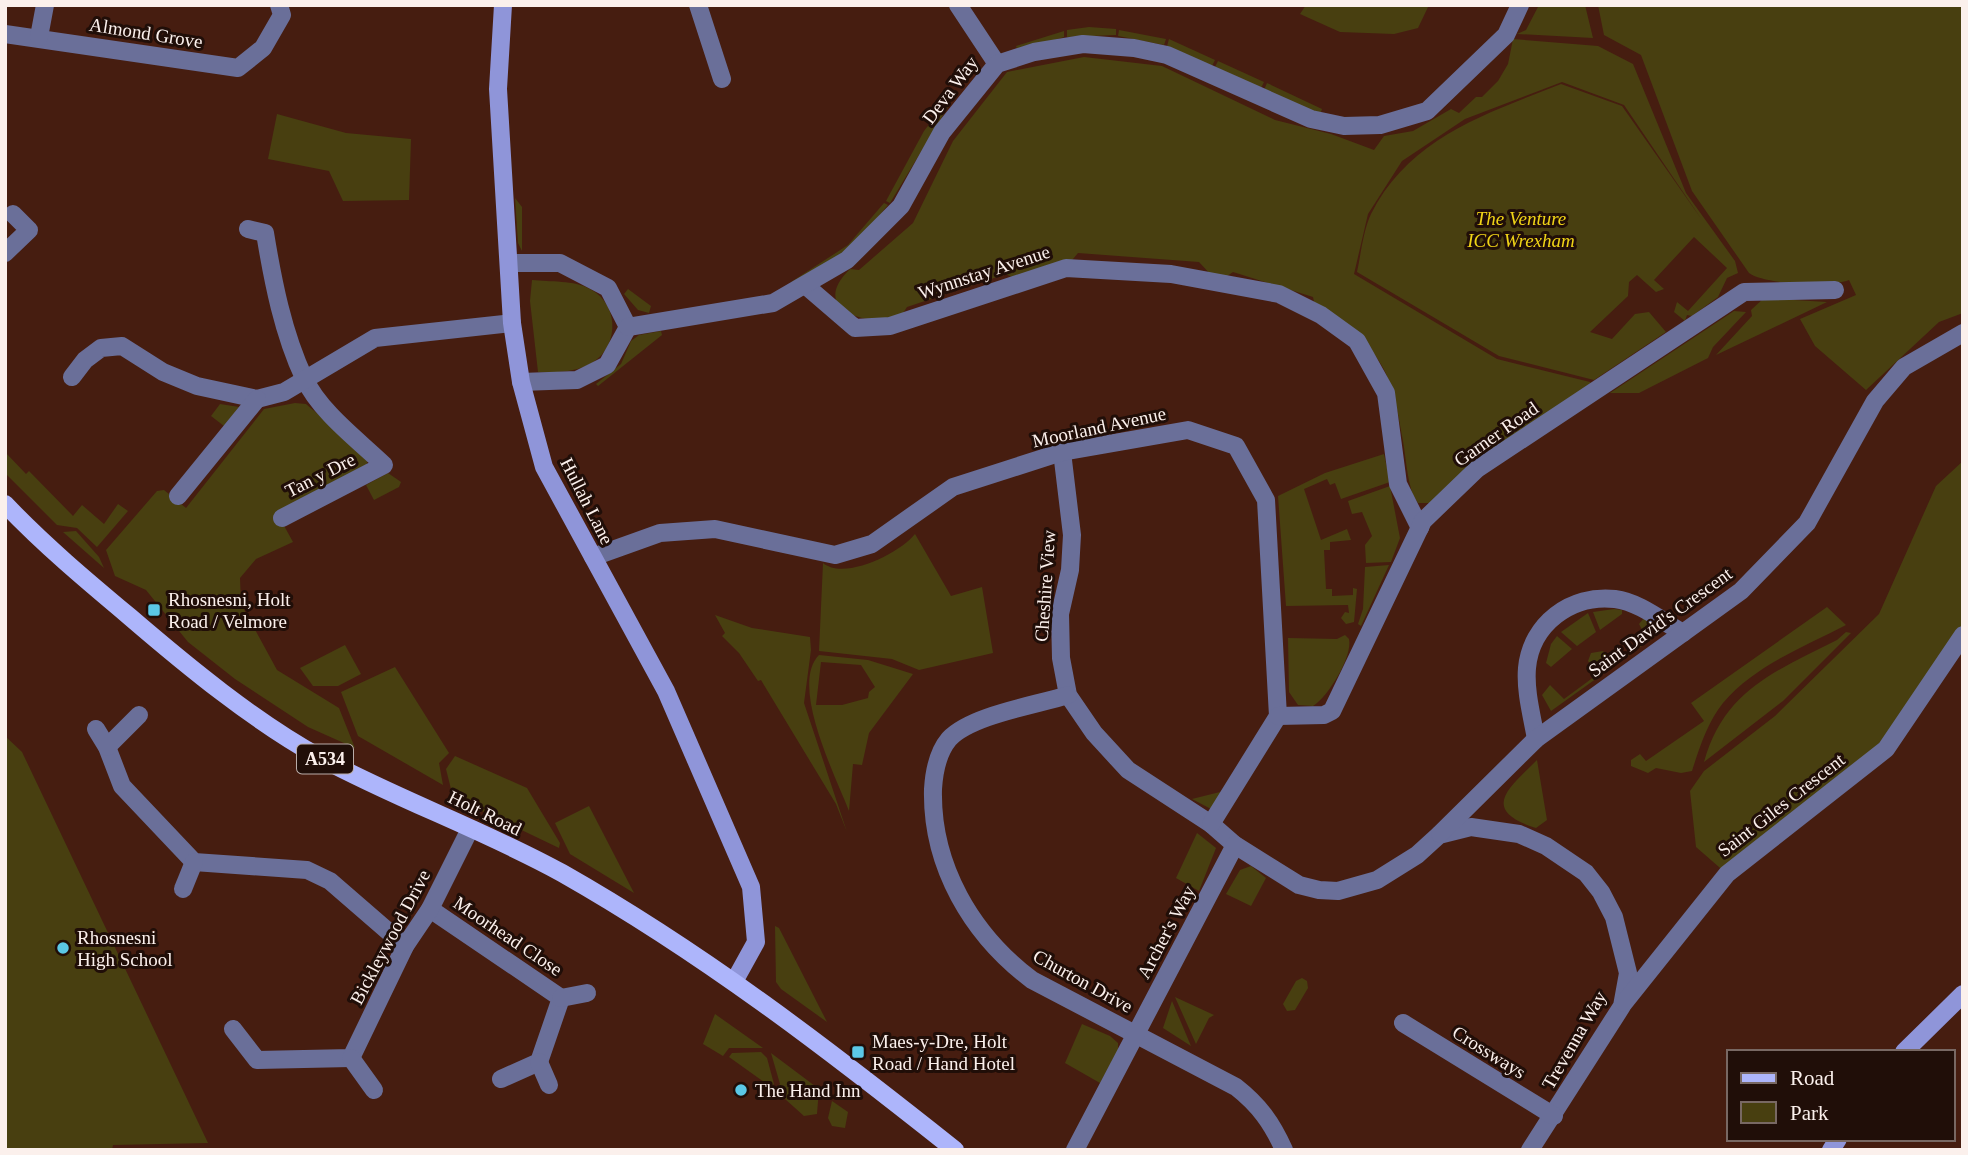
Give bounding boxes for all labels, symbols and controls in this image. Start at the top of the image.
street label: Almond Grove [88,14,204,52]
street label: Deva Way [918,52,982,128]
park label: The Venture ICC Wrexham [1466,208,1575,251]
street label: Wynnstay Avenue [915,241,1053,303]
street label: Garner Road [1450,397,1542,471]
street label: Moorland Avenue [1030,403,1168,451]
street label: Tan y Dre [282,448,358,502]
street label: Hullah Lane [556,454,618,548]
street label: Cheshire View [1031,529,1059,643]
street label: Saint David's Crescent [1584,562,1736,681]
place label: Rhosnesni, Holt Road / Velmore [168,589,291,632]
marker: Rhosnesni, Holt Road / Velmore [146,602,162,618]
road number: A534 [297,744,353,774]
street label: Saint Giles Crescent [1713,749,1849,861]
street label: Holt Road [445,786,525,840]
street label: Bickleywood Drive [346,866,434,1008]
street label: Archer's Way [1133,881,1200,982]
street label: Moorhead Close [450,892,566,980]
place label: Rhosnesni High School [77,927,173,970]
marker: Rhosnesni High School [55,940,71,956]
street label: Churton Drive [1030,945,1136,1017]
street label: Trevenna Way [1537,987,1611,1093]
street label: Crossways [1449,1021,1529,1083]
place label: Maes-y-Dre, Holt Road / Hand Hotel [872,1031,1015,1074]
marker: Maes-y-Dre, Holt Road / Hand Hotel [850,1044,866,1060]
legend [1727,1050,1954,1141]
text: Road [1790,1066,1835,1090]
place label: The Hand Inn [755,1080,861,1101]
marker: The Hand Inn [733,1082,749,1098]
text: Park [1790,1101,1829,1125]

